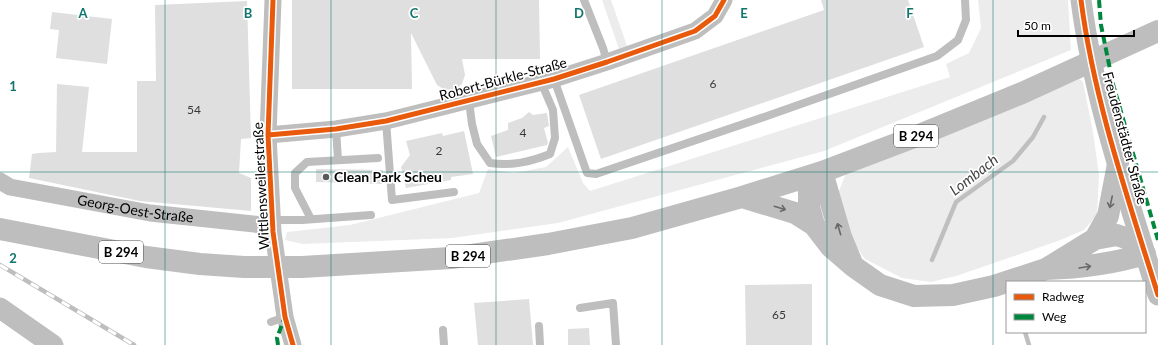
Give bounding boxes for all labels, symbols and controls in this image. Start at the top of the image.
text: A [77,5,88,21]
text: B [244,5,253,21]
text: C [410,5,419,21]
text: D [574,5,584,21]
text: E [740,5,748,21]
text: F [906,5,914,21]
scale bar [1018,12,1134,38]
text: 50 m [1024,18,1051,33]
street label: Robert-Bürkle-Straße [437,53,569,104]
street label: Freudenstädter Straße [1100,70,1151,206]
house number: 6 [710,76,717,91]
text: 1 [9,78,17,94]
house number: 54 [187,102,201,117]
street label: Wittlensweilerstraße [249,122,272,250]
house number: 4 [520,125,527,140]
road number: B 294 [894,125,938,147]
house number: 2 [436,143,443,158]
water label: Lombach [946,150,1001,199]
place label: Clean Park Scheu [334,168,442,185]
marker: Clean Park Scheu [321,172,331,182]
street label: Georg-Oest-Straße [76,191,194,226]
one-way arrow [1106,196,1114,209]
one-way arrow [773,205,786,212]
one-way arrow [835,223,842,236]
road number: B 294 [99,241,143,263]
road number: B 294 [446,245,490,267]
text: 2 [9,250,17,266]
one-way arrow [1078,263,1091,271]
legend [1006,281,1146,333]
text: Radweg [1042,289,1084,304]
house number: 65 [772,307,786,322]
text: Weg [1042,309,1066,324]

